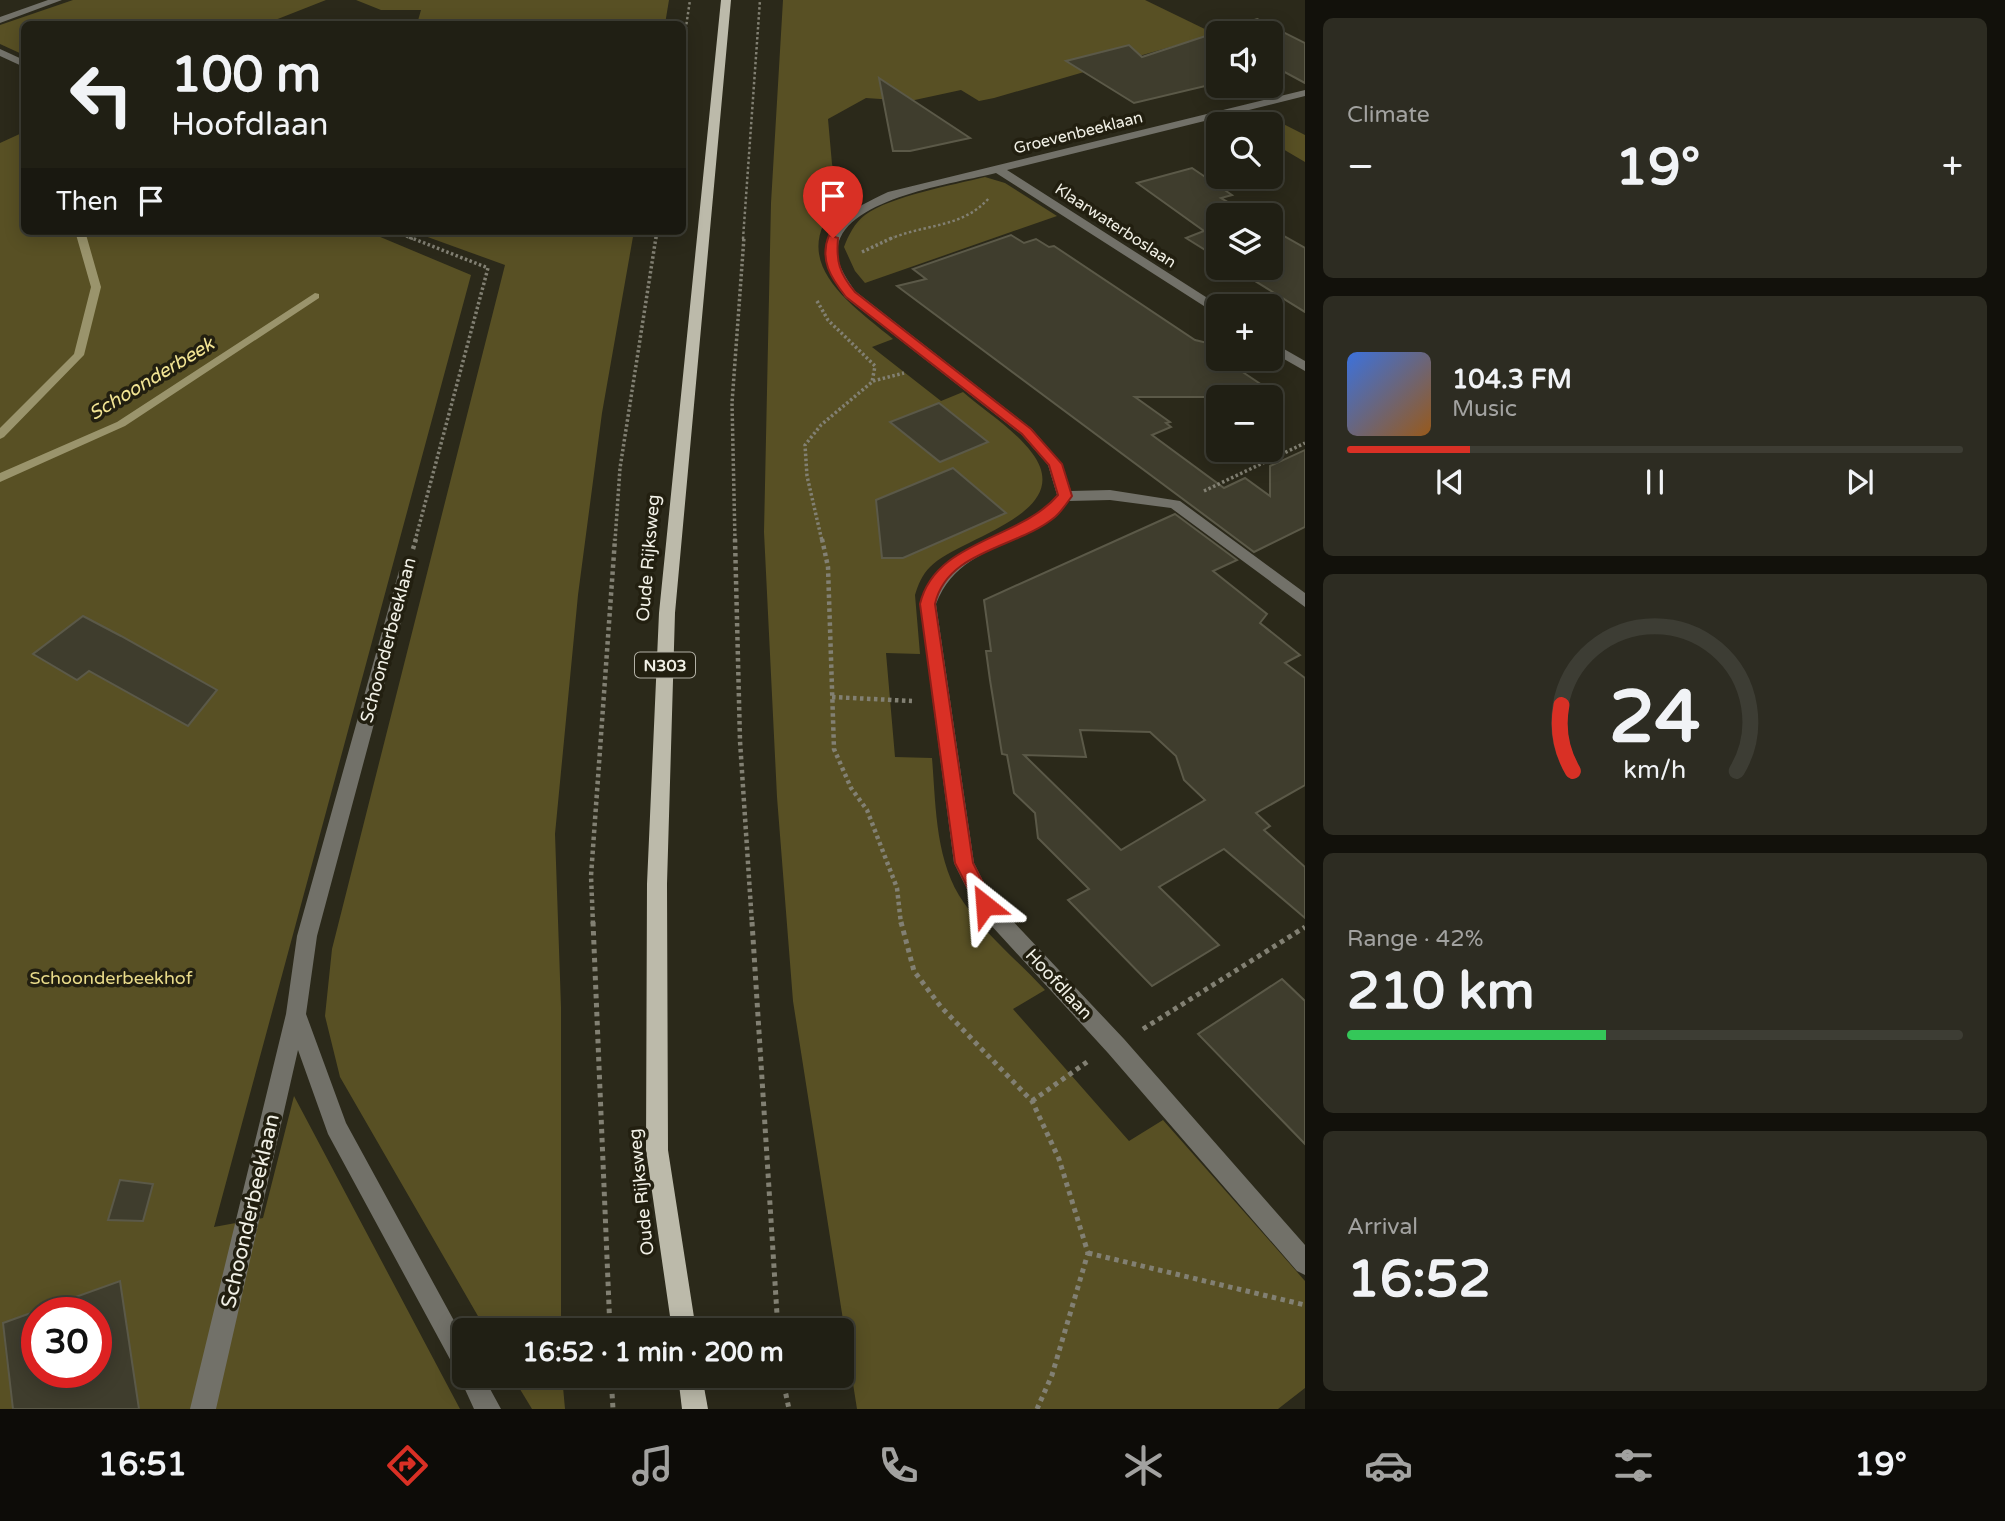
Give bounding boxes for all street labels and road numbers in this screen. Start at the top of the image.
street label: Groevenbeeklaan [1012,107,1145,159]
street label: Klaarwaterboslaan [1051,179,1180,273]
street label: Oude Rijksweg [631,494,665,622]
street label: Schoonderbeeklaan [355,555,421,725]
road number: N303 [635,652,695,678]
street label: Hoofdlaan [1021,944,1097,1024]
street label: Schoonderbeeklaan [216,1112,285,1311]
street label: Oude Rijksweg [623,1127,659,1257]

